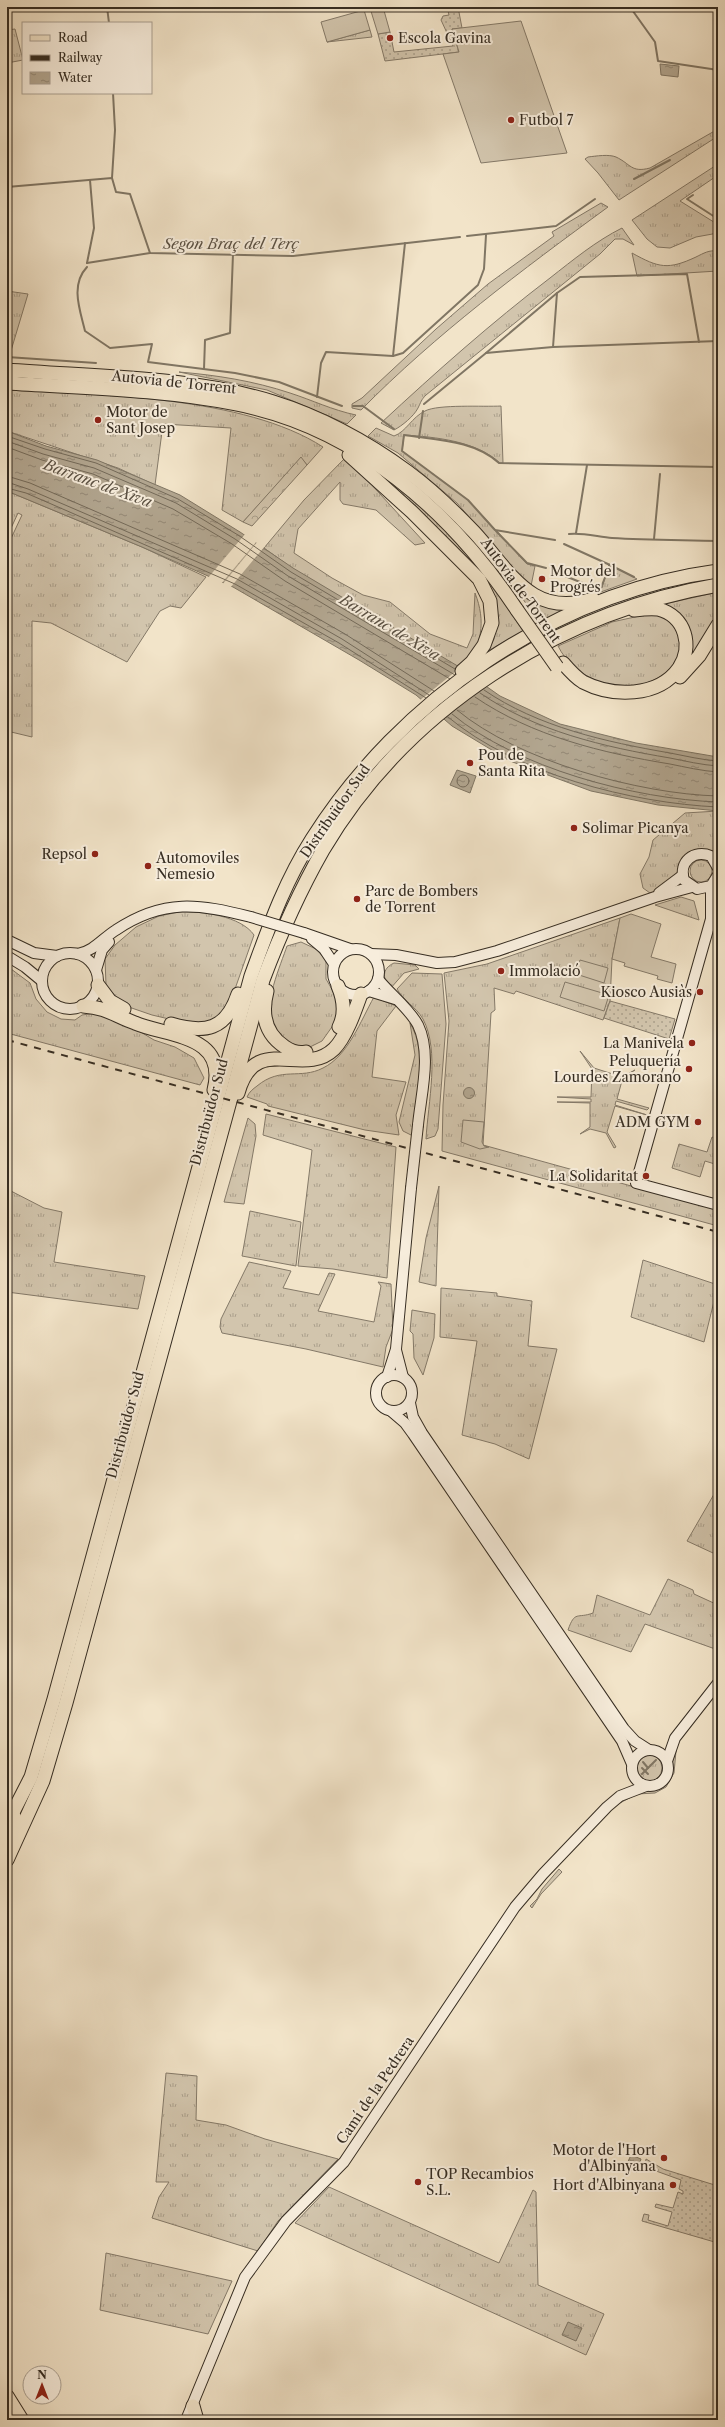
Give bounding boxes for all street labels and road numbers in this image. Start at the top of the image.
street label: Autovia de Torrent [110,366,237,398]
street label: Autovia de Torrent [476,533,565,646]
street label: Distribuïdor Sud [296,760,374,861]
street label: Distribuïdor Sud [186,1056,232,1167]
street label: Distribuïdor Sud [102,1369,148,1480]
street label: Camí de la Pedrera [332,2032,418,2147]

